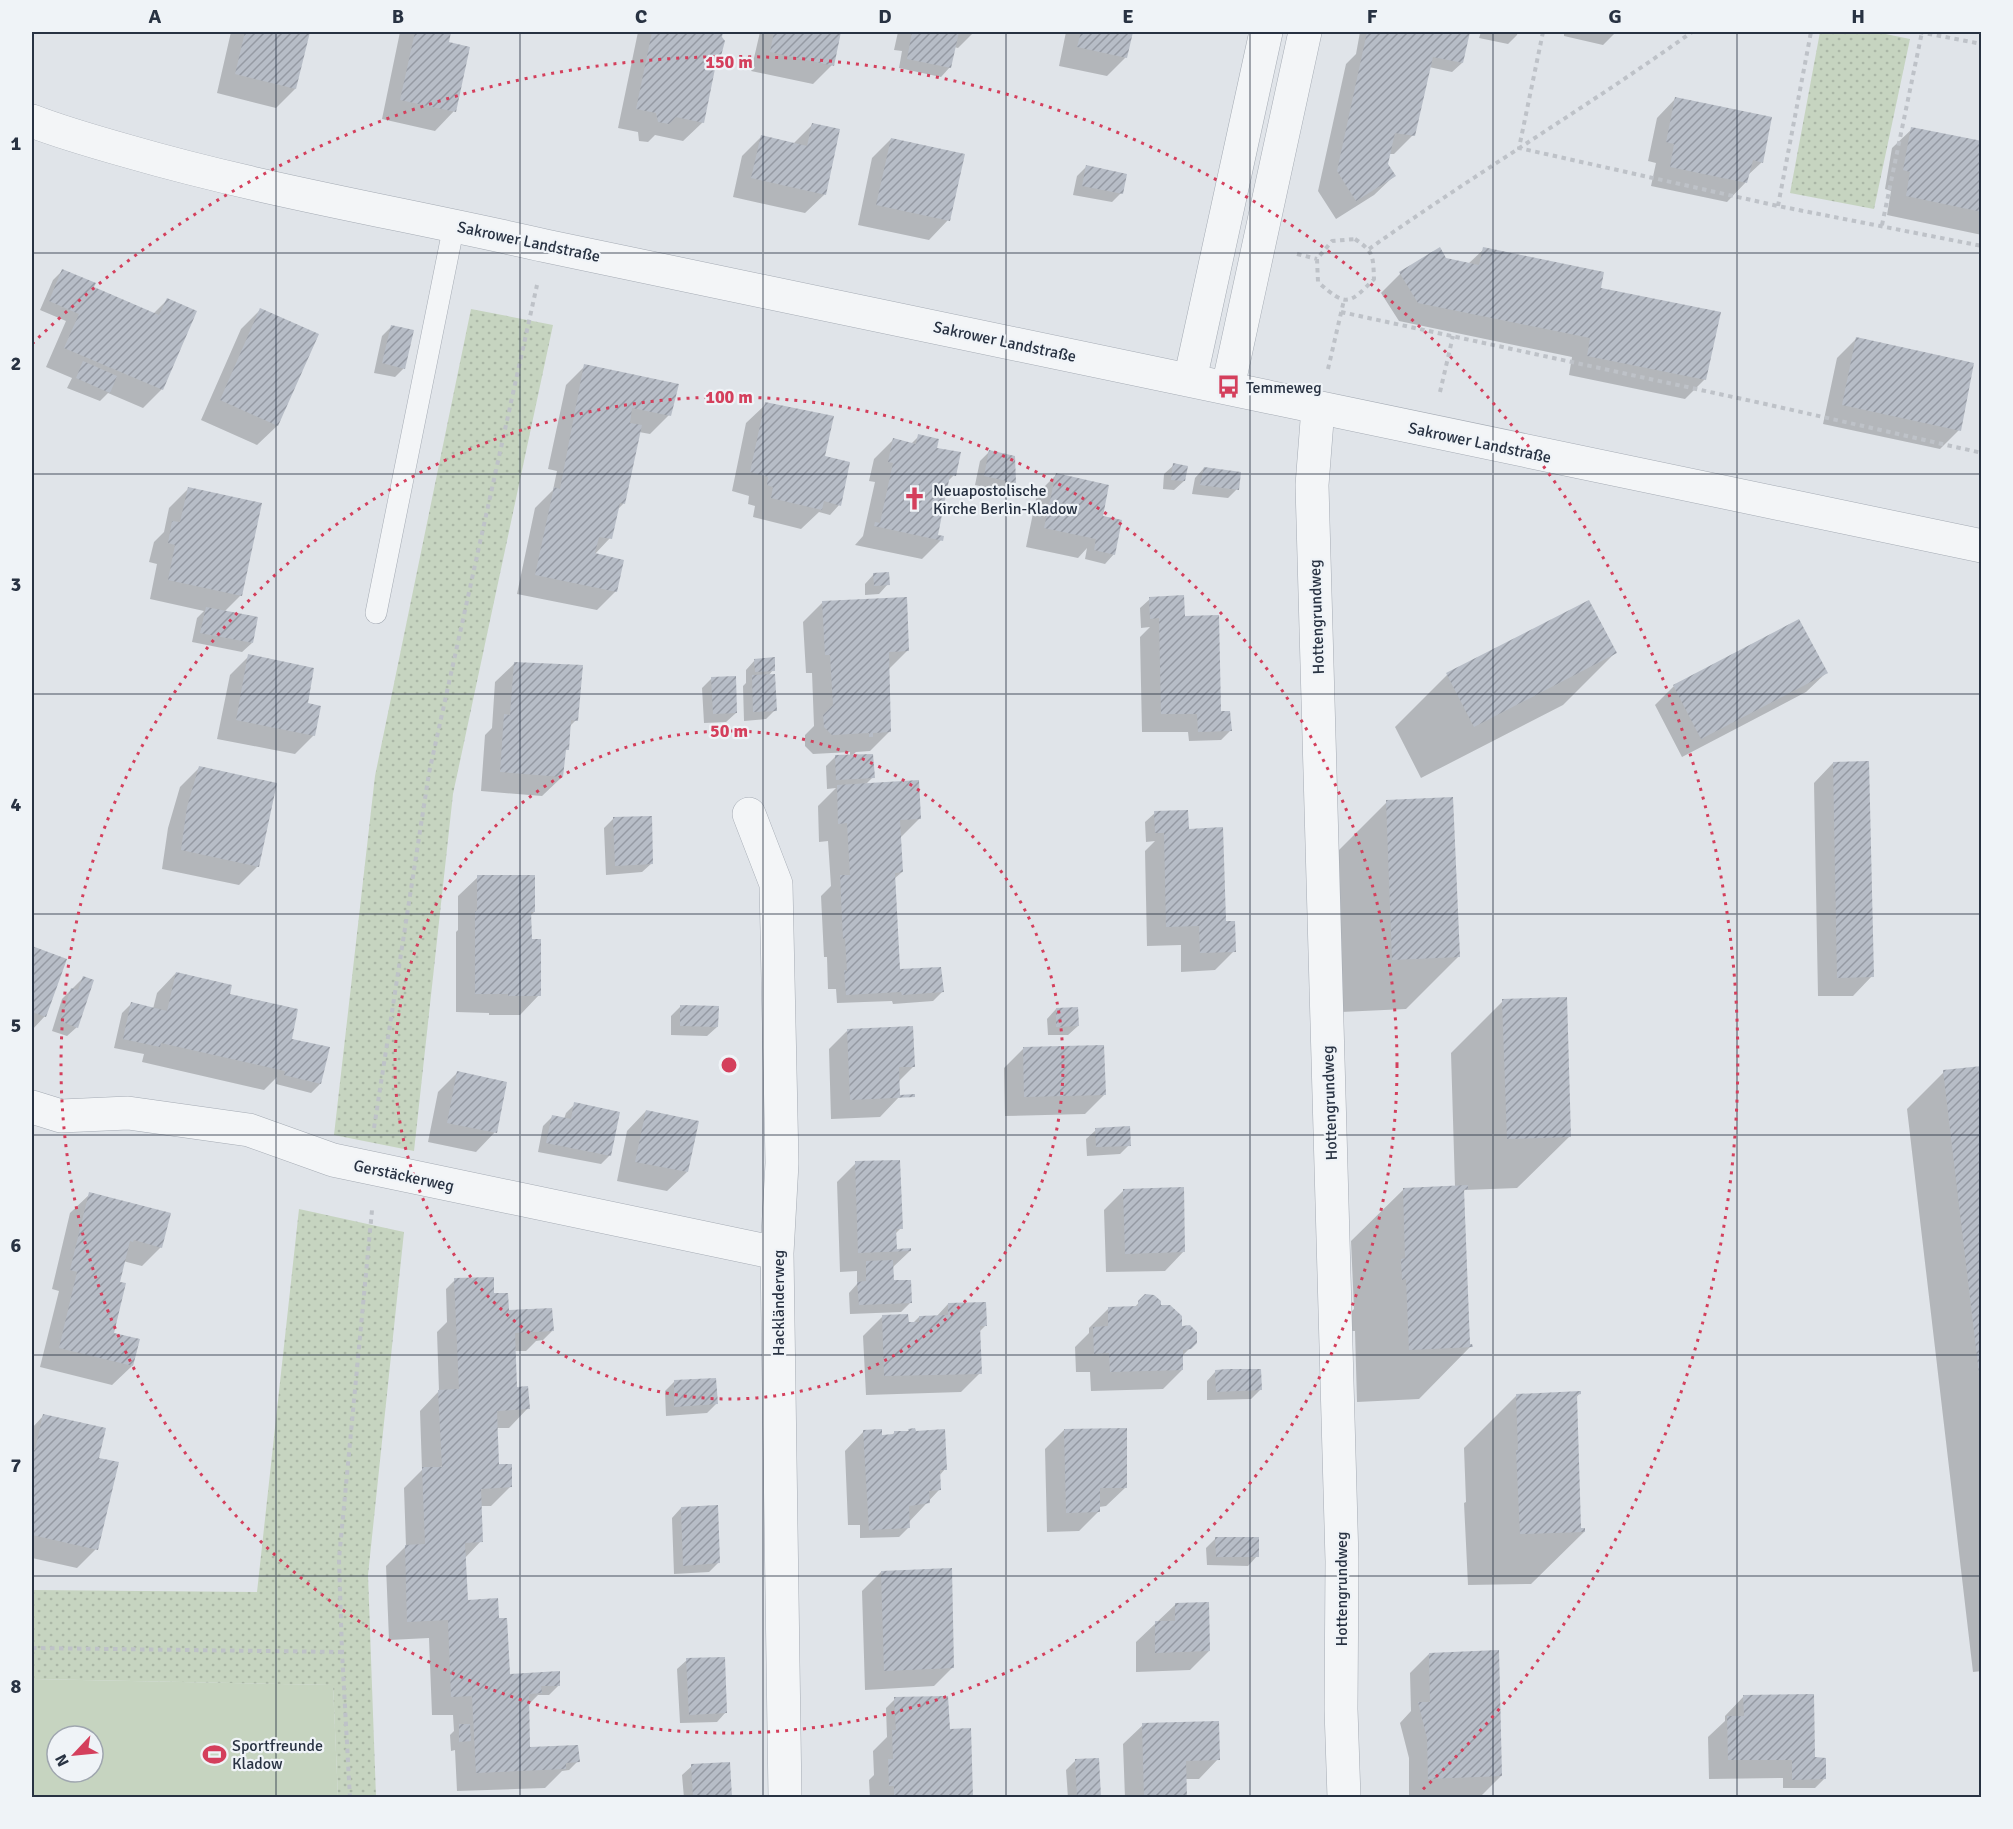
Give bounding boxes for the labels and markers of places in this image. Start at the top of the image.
bus stop icon: Temmeweg [1215,374,1241,400]
place label: Temmeweg [1246,378,1322,398]
place label: Neuapostolische Kirche Berlin-Kladow [933,481,1078,519]
church icon: Neuapostolische Kirche Berlin-Kladow [902,486,928,512]
centre of rings [719,1055,739,1075]
place label: Sportfreunde Kladow [232,1736,323,1774]
sports icon: Sportfreunde Kladow [201,1741,227,1767]

